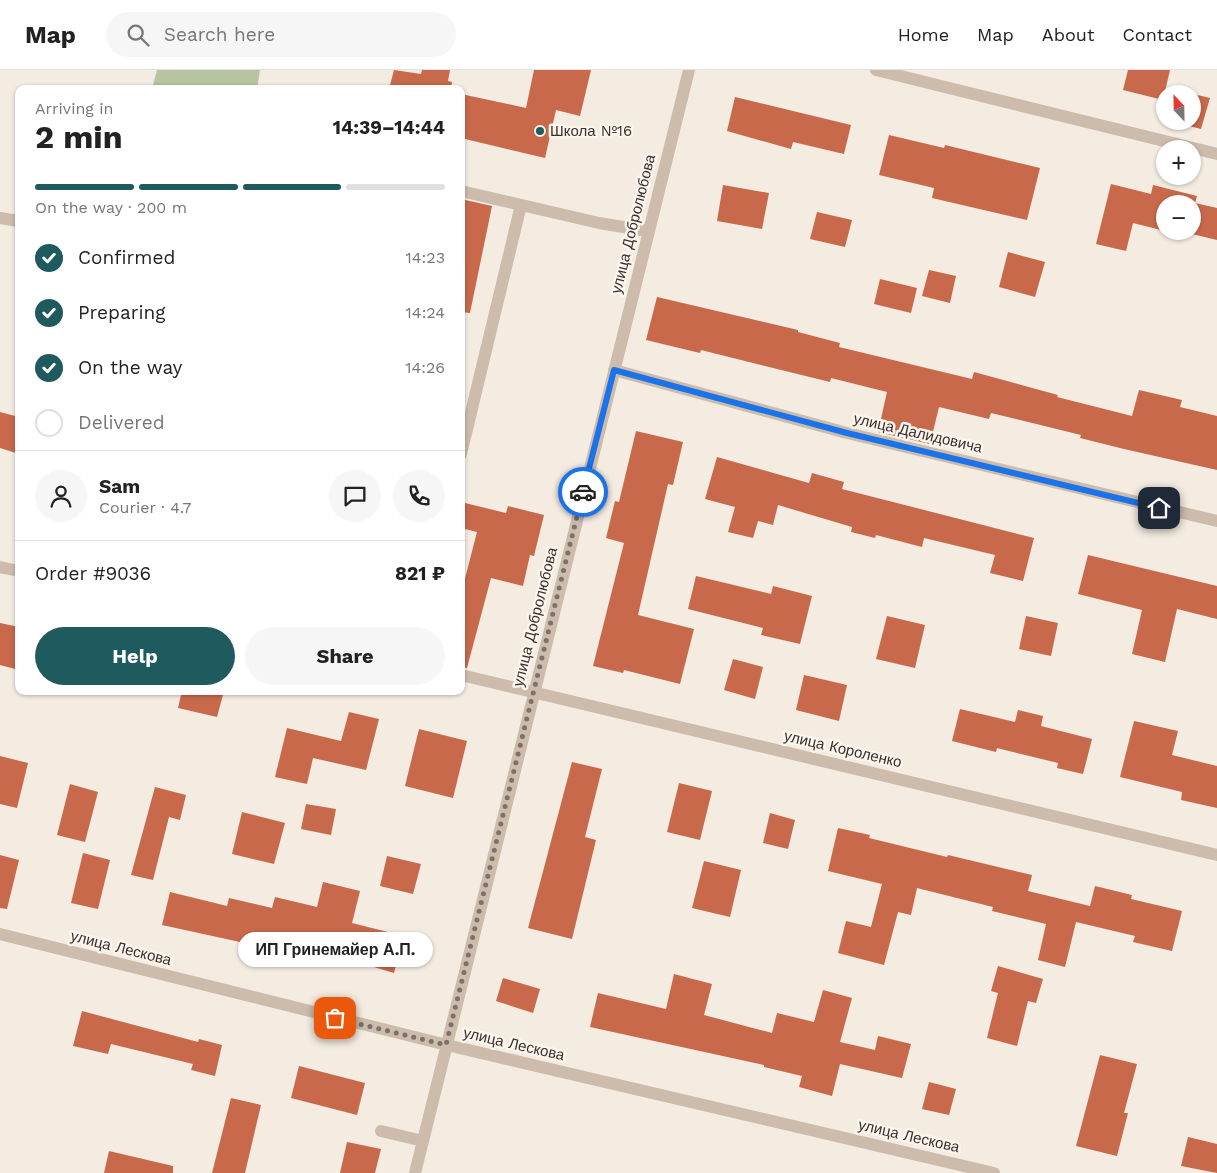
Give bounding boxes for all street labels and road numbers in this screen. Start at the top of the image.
street label: улица Добролюбова [607,152,659,296]
street label: улица Далидовича [852,409,985,457]
street label: улица Добролюбова [509,545,561,689]
street label: улица Короленко [782,727,904,771]
street label: улица Лескова [69,927,174,969]
street label: улица Лескова [462,1024,567,1065]
street label: улица Лескова [857,1116,962,1157]

